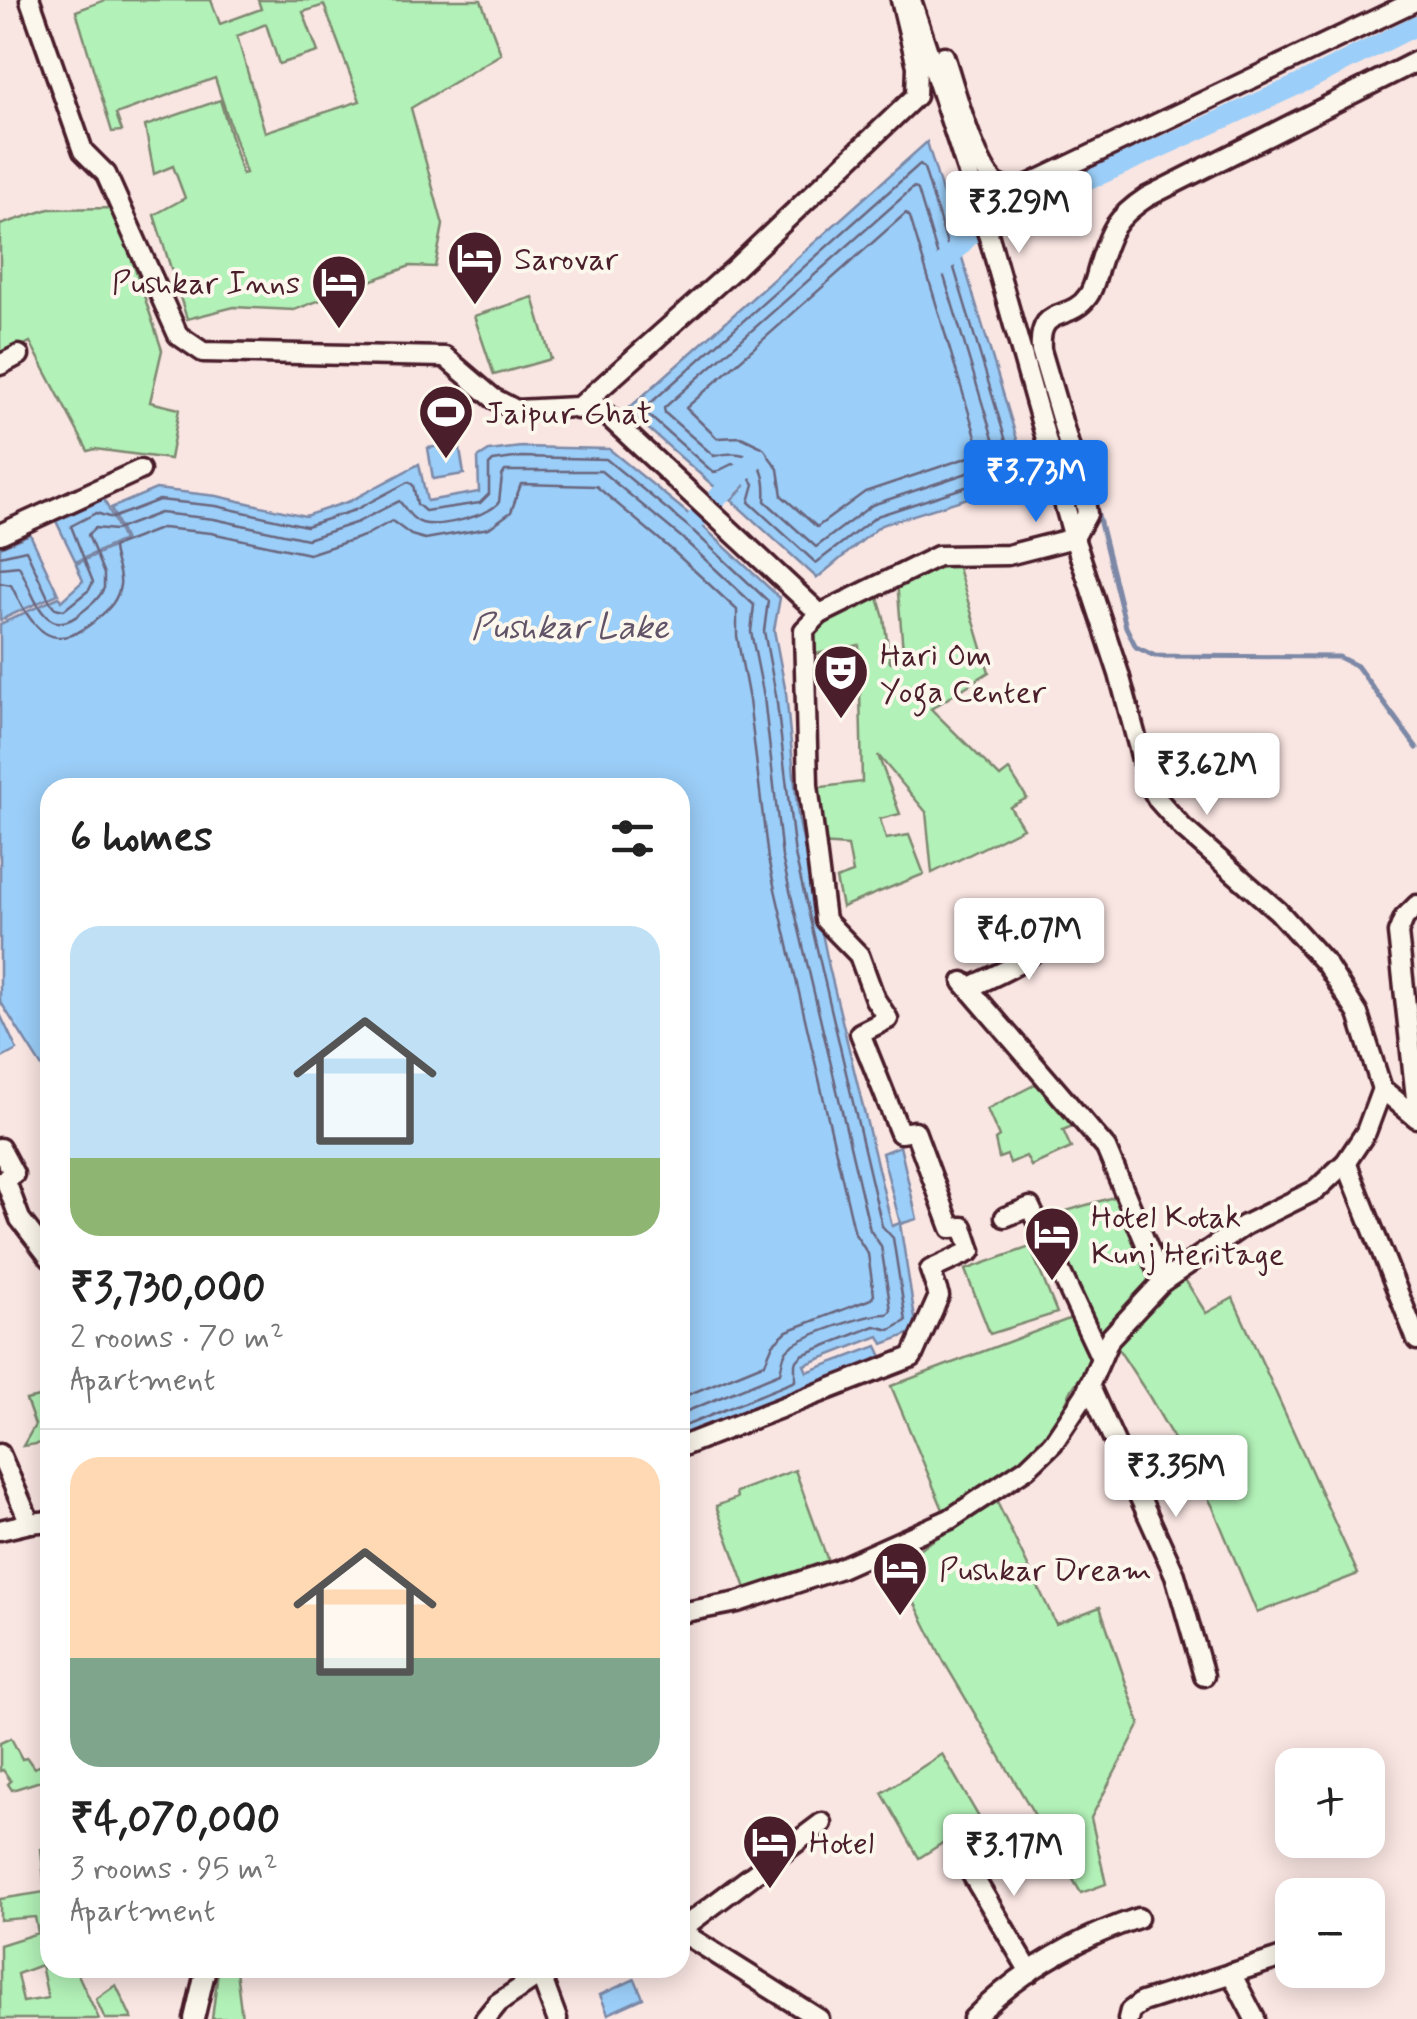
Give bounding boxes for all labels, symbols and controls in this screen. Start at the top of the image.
pin: ₹3.29M [938,171,1100,256]
text: ₹3.29M [968,182,1070,224]
hotel icon: Sarovar [445,228,505,307]
place label: Sarovar [514,239,619,281]
hotel icon: Pushkar Inns [309,252,369,331]
place label: Pushkar Inns [112,263,300,305]
sports icon: Jaipur Ghat [416,382,476,461]
place label: Jaipur Ghat [485,393,652,435]
pin: ₹3.73M [955,440,1117,525]
text: ₹3.73M [986,451,1086,493]
water label: Pushkar Lake [471,605,670,651]
place label: Hari Om Yoga Center [880,635,1046,717]
theatre icon: Hari Om Yoga Center [811,642,871,721]
pin: ₹3.62M [1126,733,1288,818]
text: ₹3.62M [1157,744,1257,786]
text: 6 homes [70,811,213,866]
icon: filters [605,811,660,866]
pin: ₹4.07M [948,898,1110,983]
text: ₹4.07M [976,909,1082,951]
icon: home [275,991,455,1171]
place label: Hotel Kotak Kunj Heritage [1091,1197,1284,1276]
hotel icon: Hotel Kotak Kunj Heritage [1022,1204,1082,1283]
text: ₹3,730,000 [70,1262,266,1317]
text: 2 rooms · 70 m² [70,1317,284,1359]
text: Apartment [70,1359,215,1401]
pin: ₹3.35M [1095,1435,1257,1520]
text: ₹3.35M [1126,1446,1226,1488]
icon: home [275,1522,455,1702]
hotel icon: Pushkar Dream [870,1539,930,1618]
place label: Pushkar Dream [939,1550,1152,1592]
map controls [1275,1748,1385,1988]
button: + [1275,1748,1385,1858]
text: ₹4,070,000 [70,1793,280,1848]
hotel icon: Hotel [740,1812,800,1891]
pin: ₹3.17M [933,1814,1095,1899]
place label: Hotel [809,1823,874,1865]
text: ₹3.17M [965,1825,1063,1867]
text: 3 rooms · 95 m² [70,1848,278,1890]
button: − [1275,1878,1385,1988]
text: Apartment [70,1890,215,1932]

